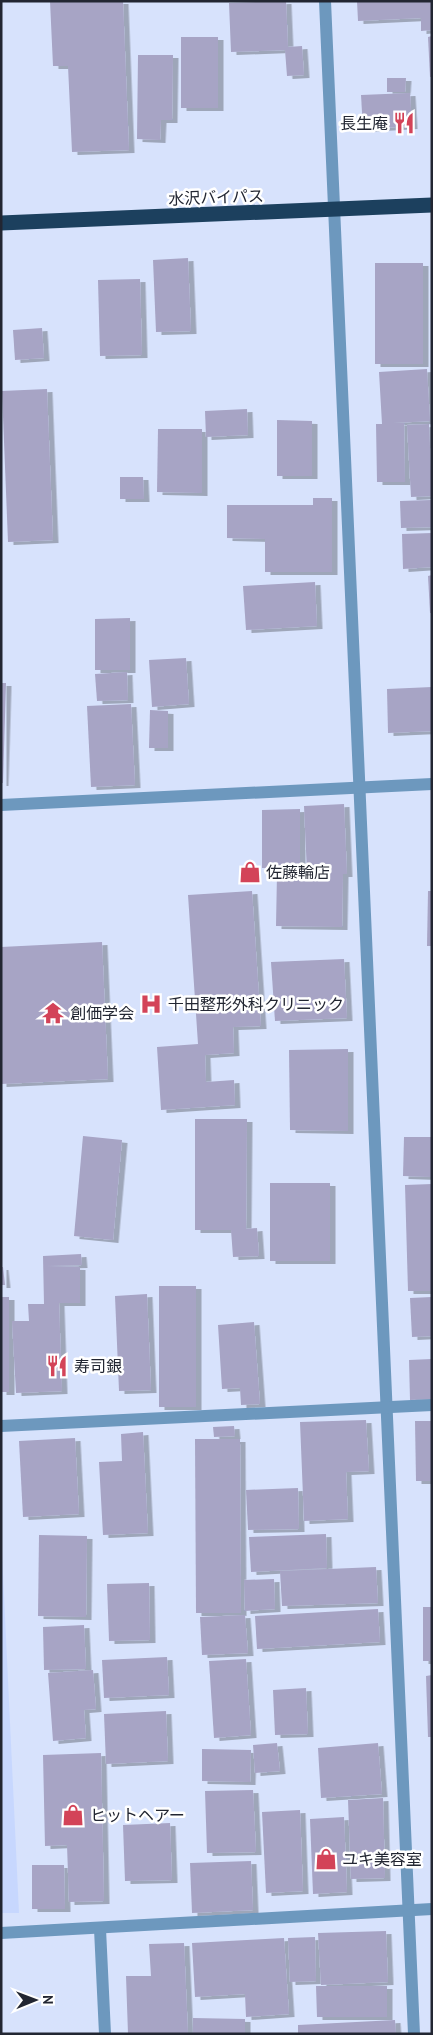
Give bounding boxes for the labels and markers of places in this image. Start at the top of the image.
restaurant icon: 長生庵 [391,110,417,136]
place label: 長生庵 [340,113,388,133]
shop icon: 佐藤輪店 [237,859,263,885]
place label: 佐藤輪店 [266,862,330,882]
hospital icon: 千田整形外科クリニック [138,991,164,1017]
place label: 千田整形外科クリニック [168,994,344,1014]
temple icon: 創価学会 [40,1000,66,1026]
place label: 創価学会 [70,1003,134,1023]
restaurant icon: 寿司銀 [44,1353,70,1379]
place label: 寿司銀 [74,1356,122,1376]
shop icon: ヒットヘアー [60,1802,86,1828]
place label: ヒットヘアー [90,1805,185,1825]
shop icon: ユキ美容室 [313,1846,339,1872]
place label: ユキ美容室 [342,1849,422,1869]

